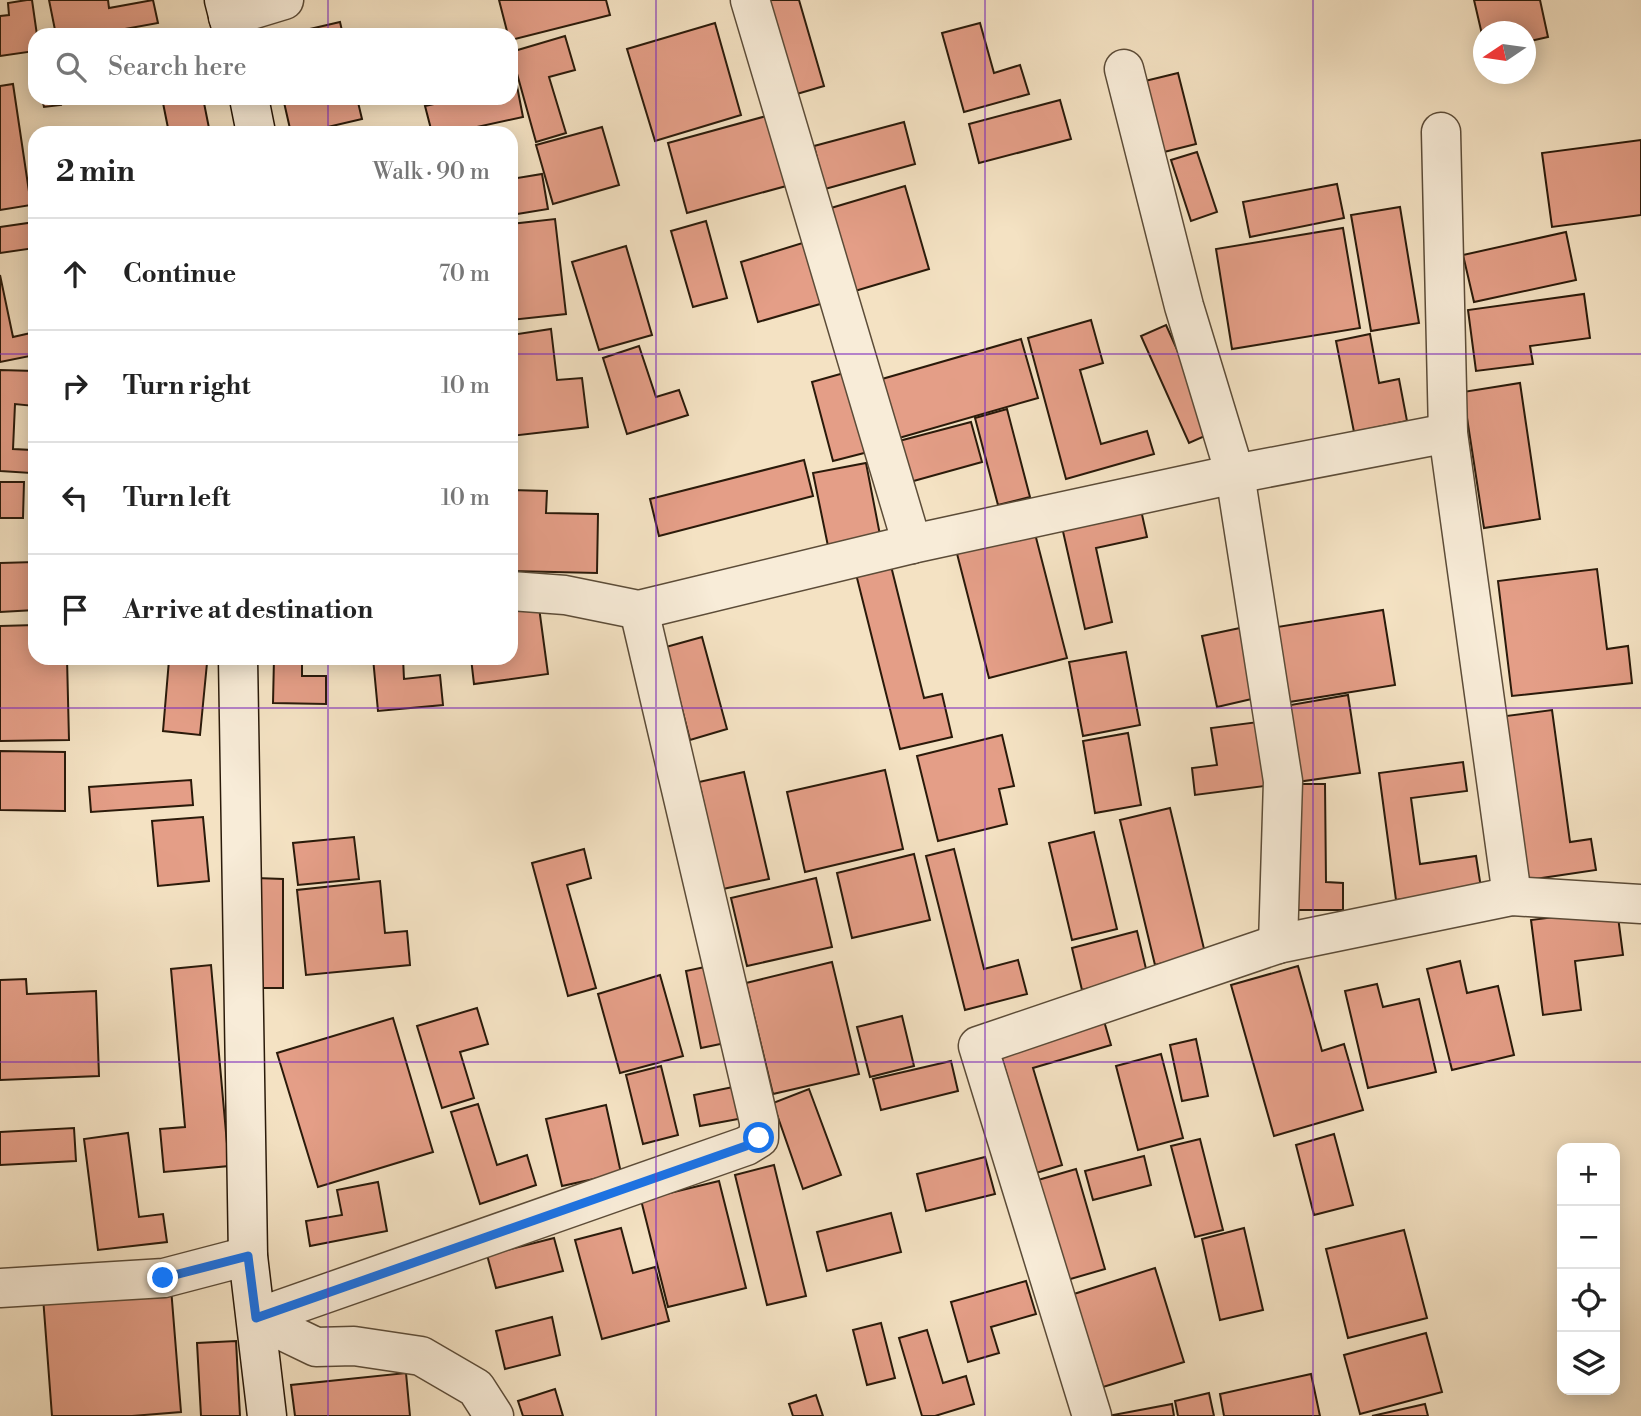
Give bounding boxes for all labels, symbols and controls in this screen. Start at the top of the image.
north arrow [1473,21,1536,84]
search box [28,28,518,105]
icon: search [52,48,90,86]
text: Search here [108,51,247,83]
text: 2 min [56,153,135,191]
text: Walk · 90 m [373,158,490,186]
icon: ahead [56,255,94,293]
text: Continue [123,258,236,290]
text: 70 m [439,260,490,288]
icon: right [56,367,94,405]
text: Turn right [123,370,251,402]
text: 10 m [441,372,490,400]
icon: left [56,479,94,517]
text: Turn left [123,482,231,514]
text: 10 m [441,484,490,512]
icon: arrive [56,591,94,629]
text: Arrive at destination [123,594,373,626]
route start [743,1122,774,1153]
map controls [1557,1143,1620,1395]
button: + [1557,1143,1620,1206]
button: − [1557,1206,1620,1269]
route end [147,1262,178,1293]
button: locate [1557,1269,1620,1332]
button: layers [1557,1332,1620,1395]

